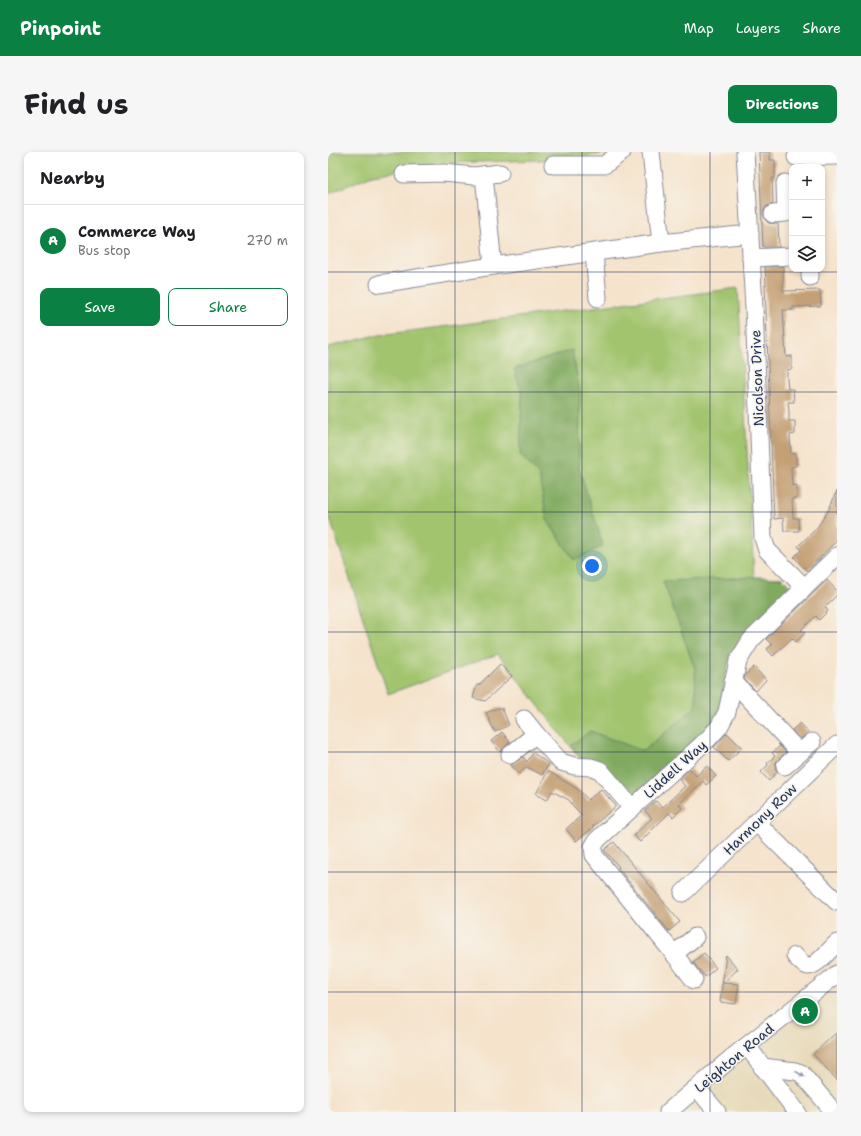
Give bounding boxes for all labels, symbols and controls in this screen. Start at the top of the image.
text: Pinpoint [20,16,101,41]
text: Map [684,19,714,37]
text: Layers [736,19,780,37]
text: Share [802,19,841,37]
text: Find us [24,85,129,123]
button: Directions [728,85,837,123]
map controls [789,164,825,272]
button: + [789,164,825,200]
text: Nearby [40,167,105,189]
button: − [789,200,825,236]
text: Commerce Way [78,222,196,242]
text: A [48,232,58,249]
text: 270 m [246,232,288,249]
button: layers [789,236,825,272]
text: Bus stop [78,242,130,259]
button: Save [40,288,160,326]
button: Share [168,288,288,326]
street label: Nicolson Drive [746,329,768,427]
your location [582,556,602,576]
street label: Liddell Way [640,736,710,802]
street label: Harmony Row [719,779,801,859]
pin: A [792,996,818,1026]
street label: Leighton Road [690,1019,778,1097]
one-way arrow [794,1071,806,1078]

